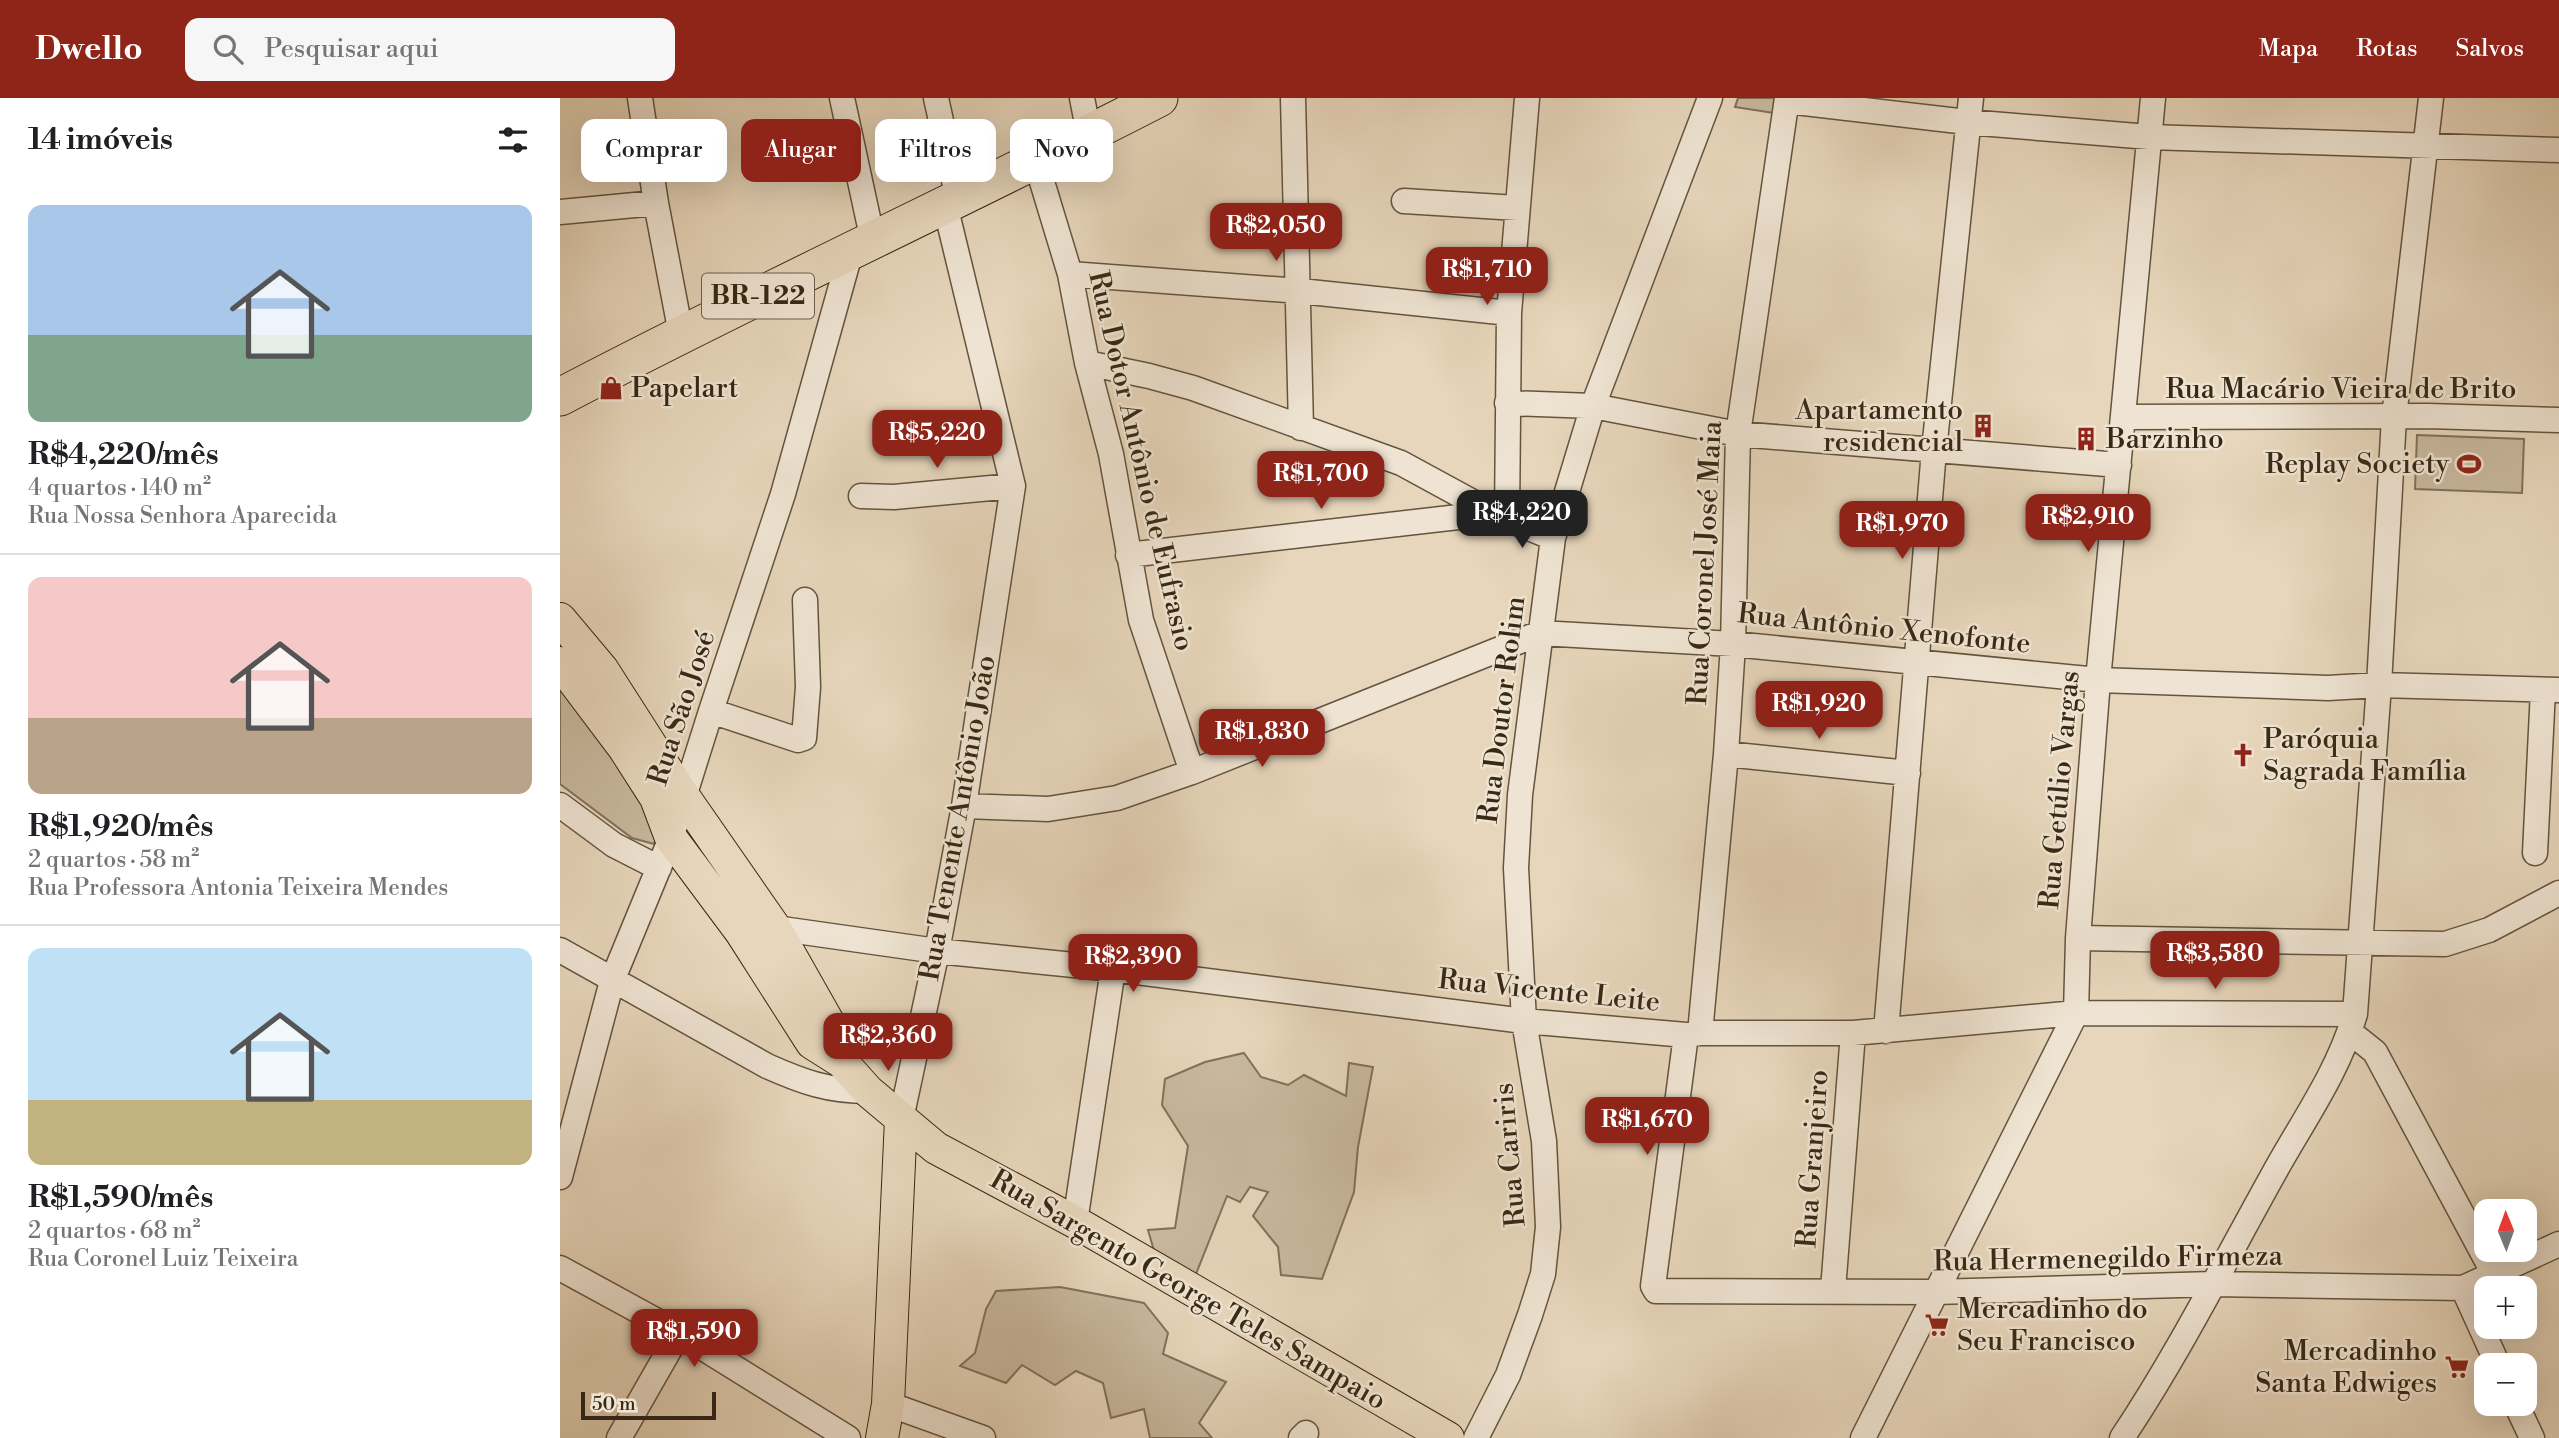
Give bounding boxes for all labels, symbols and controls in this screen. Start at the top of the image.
search box [185,18,675,81]
text: Dwello [35,29,143,70]
icon: search [209,30,247,68]
text: Pesquisar aqui [265,33,438,65]
text: Mapa [2259,34,2318,64]
text: Rotas [2356,34,2417,64]
text: Salvos [2455,34,2524,64]
chip: Comprar [581,119,727,182]
chip: Alugar [741,119,861,182]
chip: Filtros [875,119,996,182]
chip: Novo [1010,119,1113,182]
text: 14 imóveis [28,121,173,159]
icon: filters [494,121,532,159]
pin: R$2,050 [1211,204,1341,263]
text: R$2,050 [1226,212,1326,240]
pin: R$1,710 [1422,248,1552,307]
icon: home [217,251,343,377]
text: R$1,710 [1442,256,1532,284]
street label: Rua Dotor Antônio de Eufrasio [1080,268,1202,654]
road number: BR-122 [702,274,814,318]
place label: Papelart [631,371,739,406]
street label: Rua Macário Vieira de Brito [2165,372,2517,407]
shop icon: Papelart [597,374,625,402]
place label: Apartamento residencial [1794,393,1963,460]
pin: R$5,220 [872,410,1002,470]
building icon: Apartamento residencial [1969,412,1997,440]
text: R$5,220 [888,419,986,447]
street label: Rua Coronel José Maia [1680,419,1730,706]
place label: Barzinho [2105,422,2224,457]
building icon: Barzinho [2072,425,2100,453]
text: R$4,220/mês [28,436,219,474]
place label: Replay Society [2265,447,2449,482]
sports icon: Replay Society [2455,450,2483,478]
pin: R$1,700 [1256,452,1386,511]
text: R$1,700 [1273,460,1369,488]
text: 4 quartos · 140 m² [28,474,211,502]
pin: R$4,220 [1457,490,1587,550]
pin: R$2,910 [2023,494,2153,554]
text: R$4,220 [1473,499,1571,527]
text: Rua Nossa Senhora Aparecida [28,502,337,530]
pin: R$1,970 [1837,502,1967,561]
text: R$2,910 [2042,503,2134,531]
text: R$1,970 [1855,510,1949,538]
street label: Rua Doutor Rolim [1471,594,1533,826]
street label: Rua Antônio Xenofonte [1736,596,2032,662]
icon: home [217,623,343,749]
street label: Rua São José [640,626,724,790]
street label: Rua Tenente Antônio João [912,652,1004,984]
street label: Rua Getúlio Vargas [2032,669,2088,911]
pin: R$1,920 [1754,682,1884,741]
text: R$1,920 [1772,690,1866,718]
pin: R$1,830 [1197,710,1327,769]
text: R$1,830 [1215,718,1309,746]
place label: Paróquia Sagrada Família [2263,722,2468,789]
church icon: Paróquia Sagrada Família [2229,741,2257,769]
text: R$1,920/mês [28,808,213,846]
text: 2 quartos · 58 m² [28,846,199,874]
text: Rua Professora Antonia Teixeira Mendes [28,874,448,902]
pin: R$3,580 [2150,932,2280,991]
pin: R$2,390 [1068,934,1198,994]
text: R$3,580 [2166,940,2264,968]
text: R$2,390 [1084,943,1182,971]
street label: Rua Vicente Leite [1436,962,1662,1020]
icon: home [217,994,343,1120]
pin: R$2,360 [823,1014,953,1073]
text: R$2,360 [839,1022,937,1050]
street label: Rua Granjeiro [1789,1069,1837,1249]
street label: Rua Cariris [1486,1081,1534,1229]
pin: R$1,670 [1582,1098,1712,1157]
text: R$1,670 [1601,1106,1693,1134]
street label: Rua Sargento George Teles Sampaio [984,1162,1392,1418]
text: R$1,590/mês [28,1179,213,1217]
north arrow [2474,1199,2538,1262]
map controls [2474,1199,2537,1416]
text: 2 quartos · 68 m² [28,1217,201,1245]
street label: Rua Hermenegildo Firmeza [1933,1238,2284,1280]
text: Rua Coronel Luiz Teixeira [28,1245,298,1273]
button: + [2474,1276,2537,1339]
place label: Mercadinho do Seu Francisco [1957,1292,2148,1359]
pin: R$1,590 [629,1310,759,1369]
supermarket icon: Mercadinho do Seu Francisco [1923,1311,1951,1339]
text: R$1,590 [647,1318,741,1346]
place label: Mercadinho Santa Edwiges [2255,1334,2437,1401]
supermarket icon: Mercadinho Santa Edwiges [2443,1353,2471,1381]
button: − [2474,1353,2537,1416]
scale bar [581,1389,716,1421]
text: 50 m [592,1392,636,1416]

